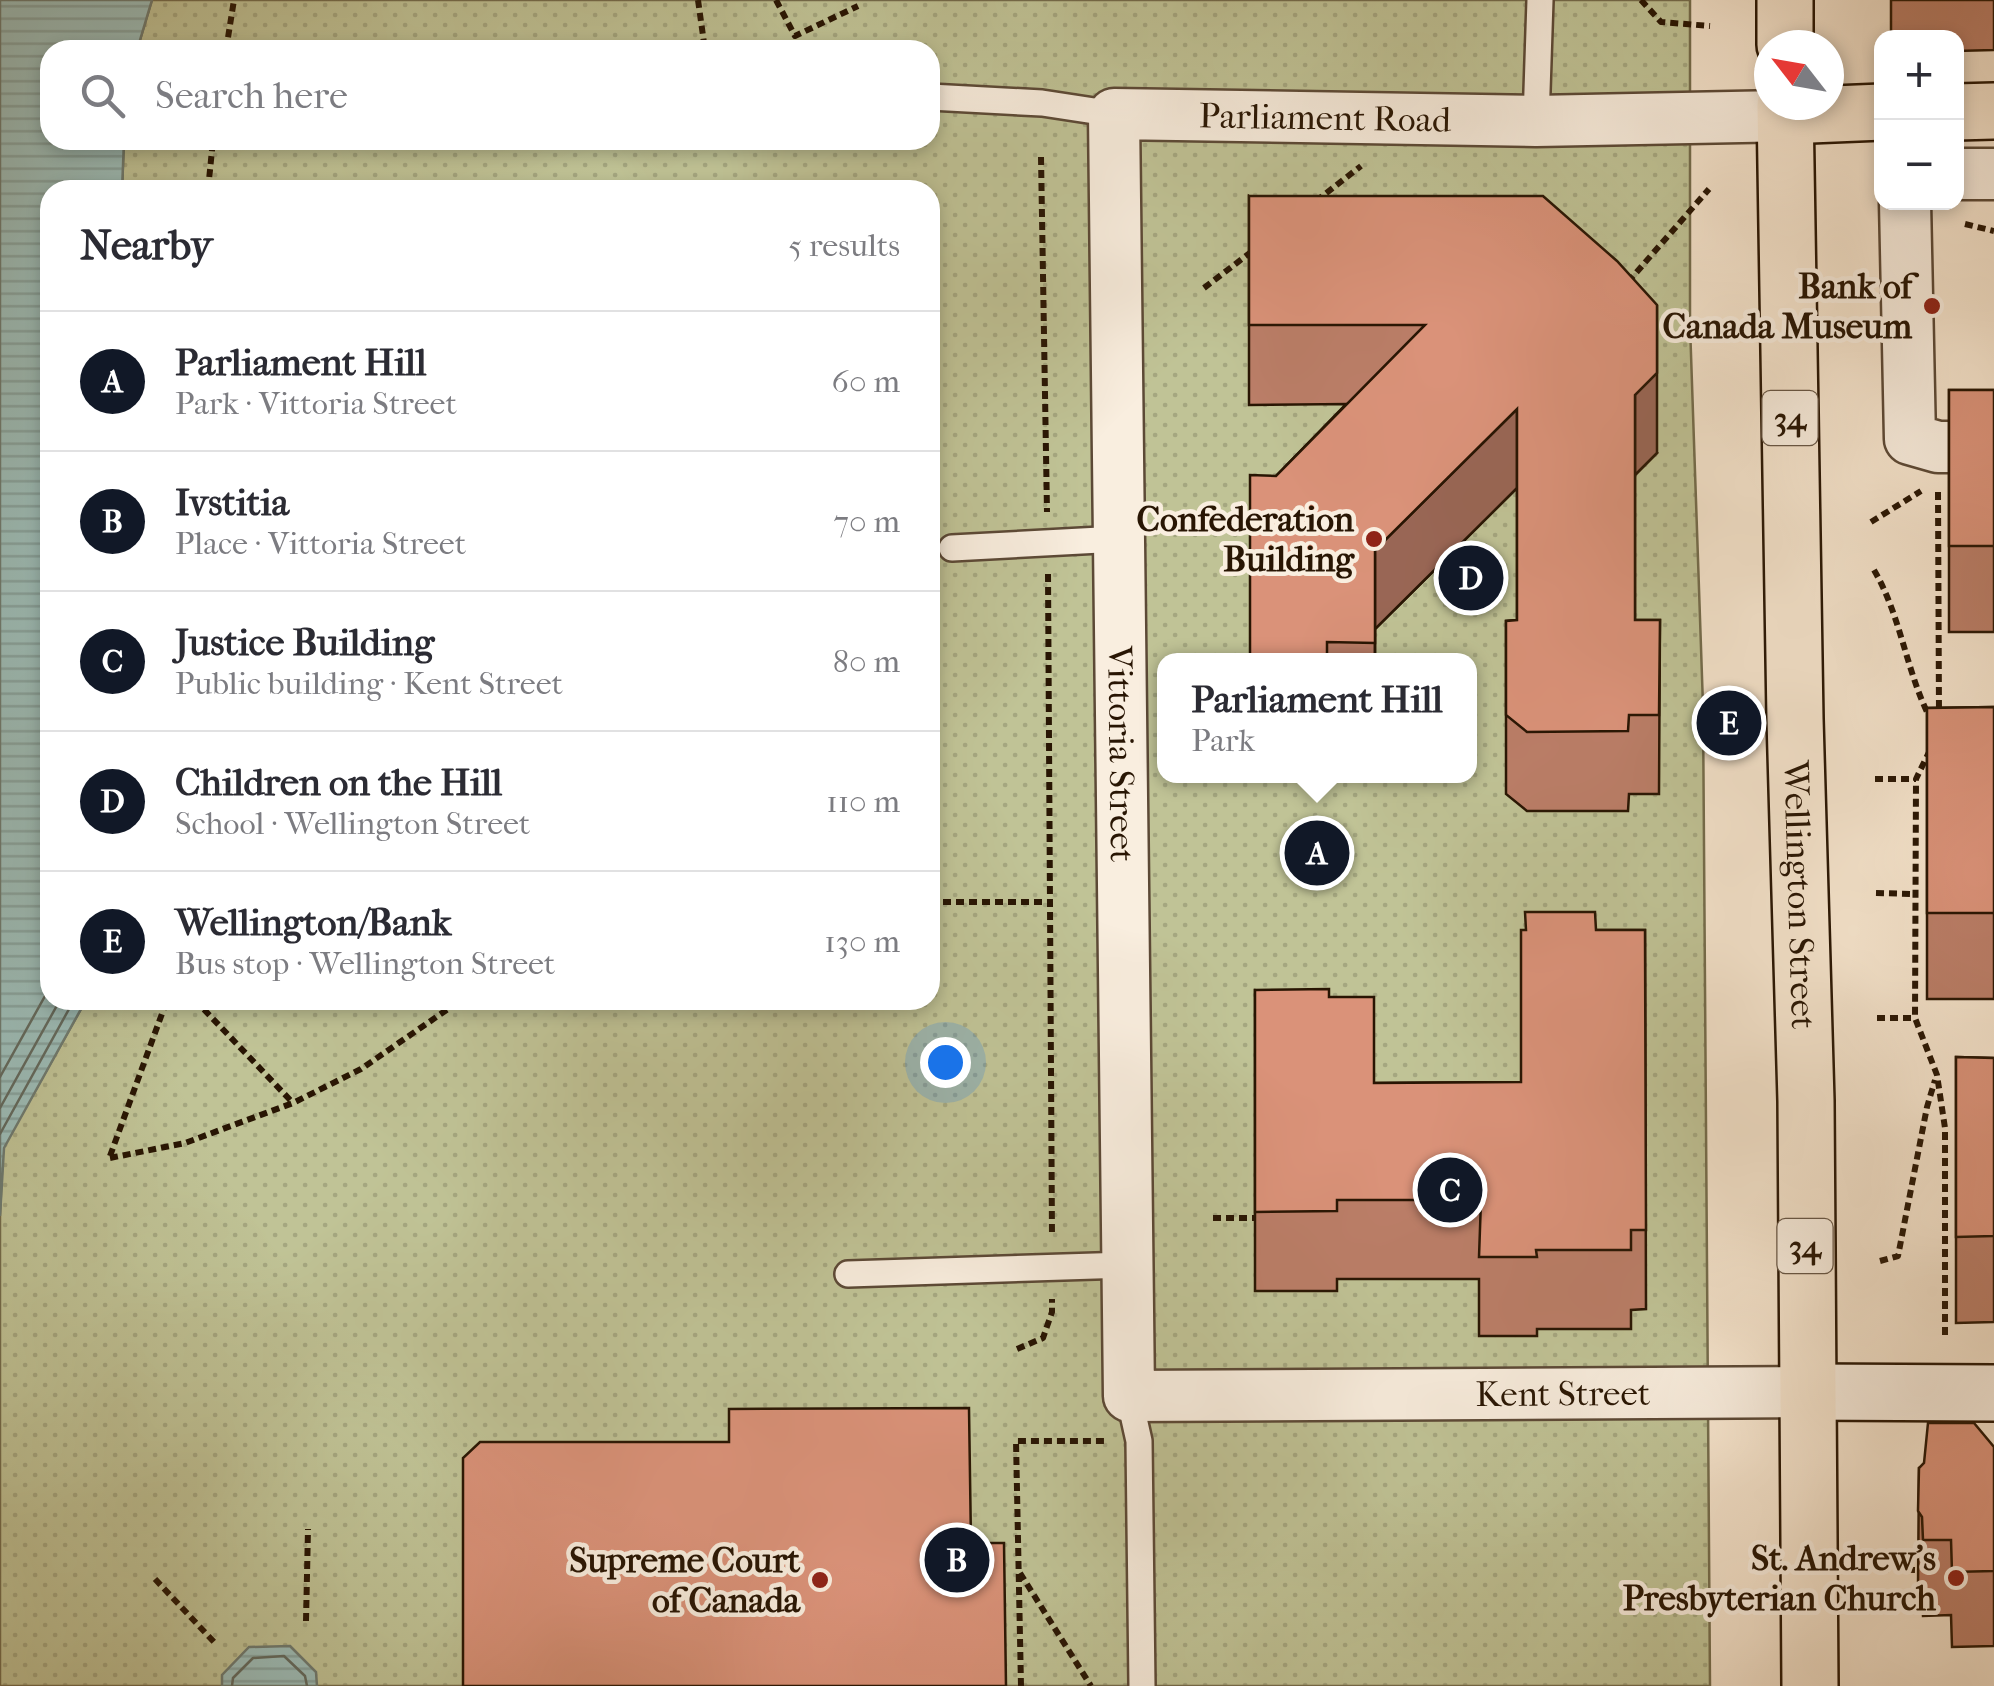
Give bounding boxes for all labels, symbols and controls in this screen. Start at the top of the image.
north arrow [1754,30,1844,120]
map controls [1874,30,1964,210]
button: + [1874,30,1964,120]
search box [40,40,940,150]
icon: search [75,68,130,123]
text: Search here [155,73,348,118]
street label: Parliament Road [1199,95,1452,141]
button: − [1874,120,1964,210]
text: Nearby [80,221,212,270]
text: 5 results [788,227,900,264]
place label: Bank of Canada Museum [1663,266,1919,347]
marker: Bank of Canada Museum [1921,295,1943,317]
text: Parliament Hill [175,340,426,385]
text: A [102,363,123,400]
text: 60 m [832,363,900,400]
text: Park · Vittoria Street [175,385,457,422]
road number: 34 [1762,391,1818,445]
text: Ivstitia [175,480,289,525]
place label: Confederation Building [1136,499,1355,580]
text: B [102,503,123,540]
text: 70 m [834,503,900,540]
text: Place · Vittoria Street [175,525,466,562]
marker: Confederation Building [1363,528,1385,550]
pin: D [1438,540,1504,616]
text: Justice Building [175,620,434,665]
text: C [102,643,123,680]
text: 80 m [833,643,900,680]
street label: Vittoria Street [1100,644,1143,863]
popup [1157,653,1477,783]
text: Public building · Kent Street [175,665,563,702]
text: Parliament Hill [1191,677,1443,722]
pin: E [1696,686,1762,760]
text: Park [1191,722,1255,759]
street label: Wellington Street [1776,759,1824,1030]
text: Children on the Hill [175,760,502,805]
text: D [100,783,125,820]
text: 110 m [826,783,900,820]
text: School · Wellington Street [175,805,530,842]
pin: A [1284,816,1350,890]
text: Wellington/Bank [175,900,451,945]
text: E [103,923,122,960]
text: 130 m [824,923,900,960]
text: Bus stop · Wellington Street [175,945,555,982]
your location [920,1037,971,1088]
pin: C [1418,1152,1482,1228]
road number: 34 [1778,1219,1832,1273]
street label: Kent Street [1475,1372,1651,1414]
pin: B [924,1522,990,1598]
place label: St. Andrew's Presbyterian Church [1623,1538,1936,1619]
place label: Supreme Court of Canada [569,1540,801,1621]
marker: St. Andrew's Presbyterian Church [1945,1567,1967,1589]
marker: Supreme Court of Canada [809,1569,831,1591]

